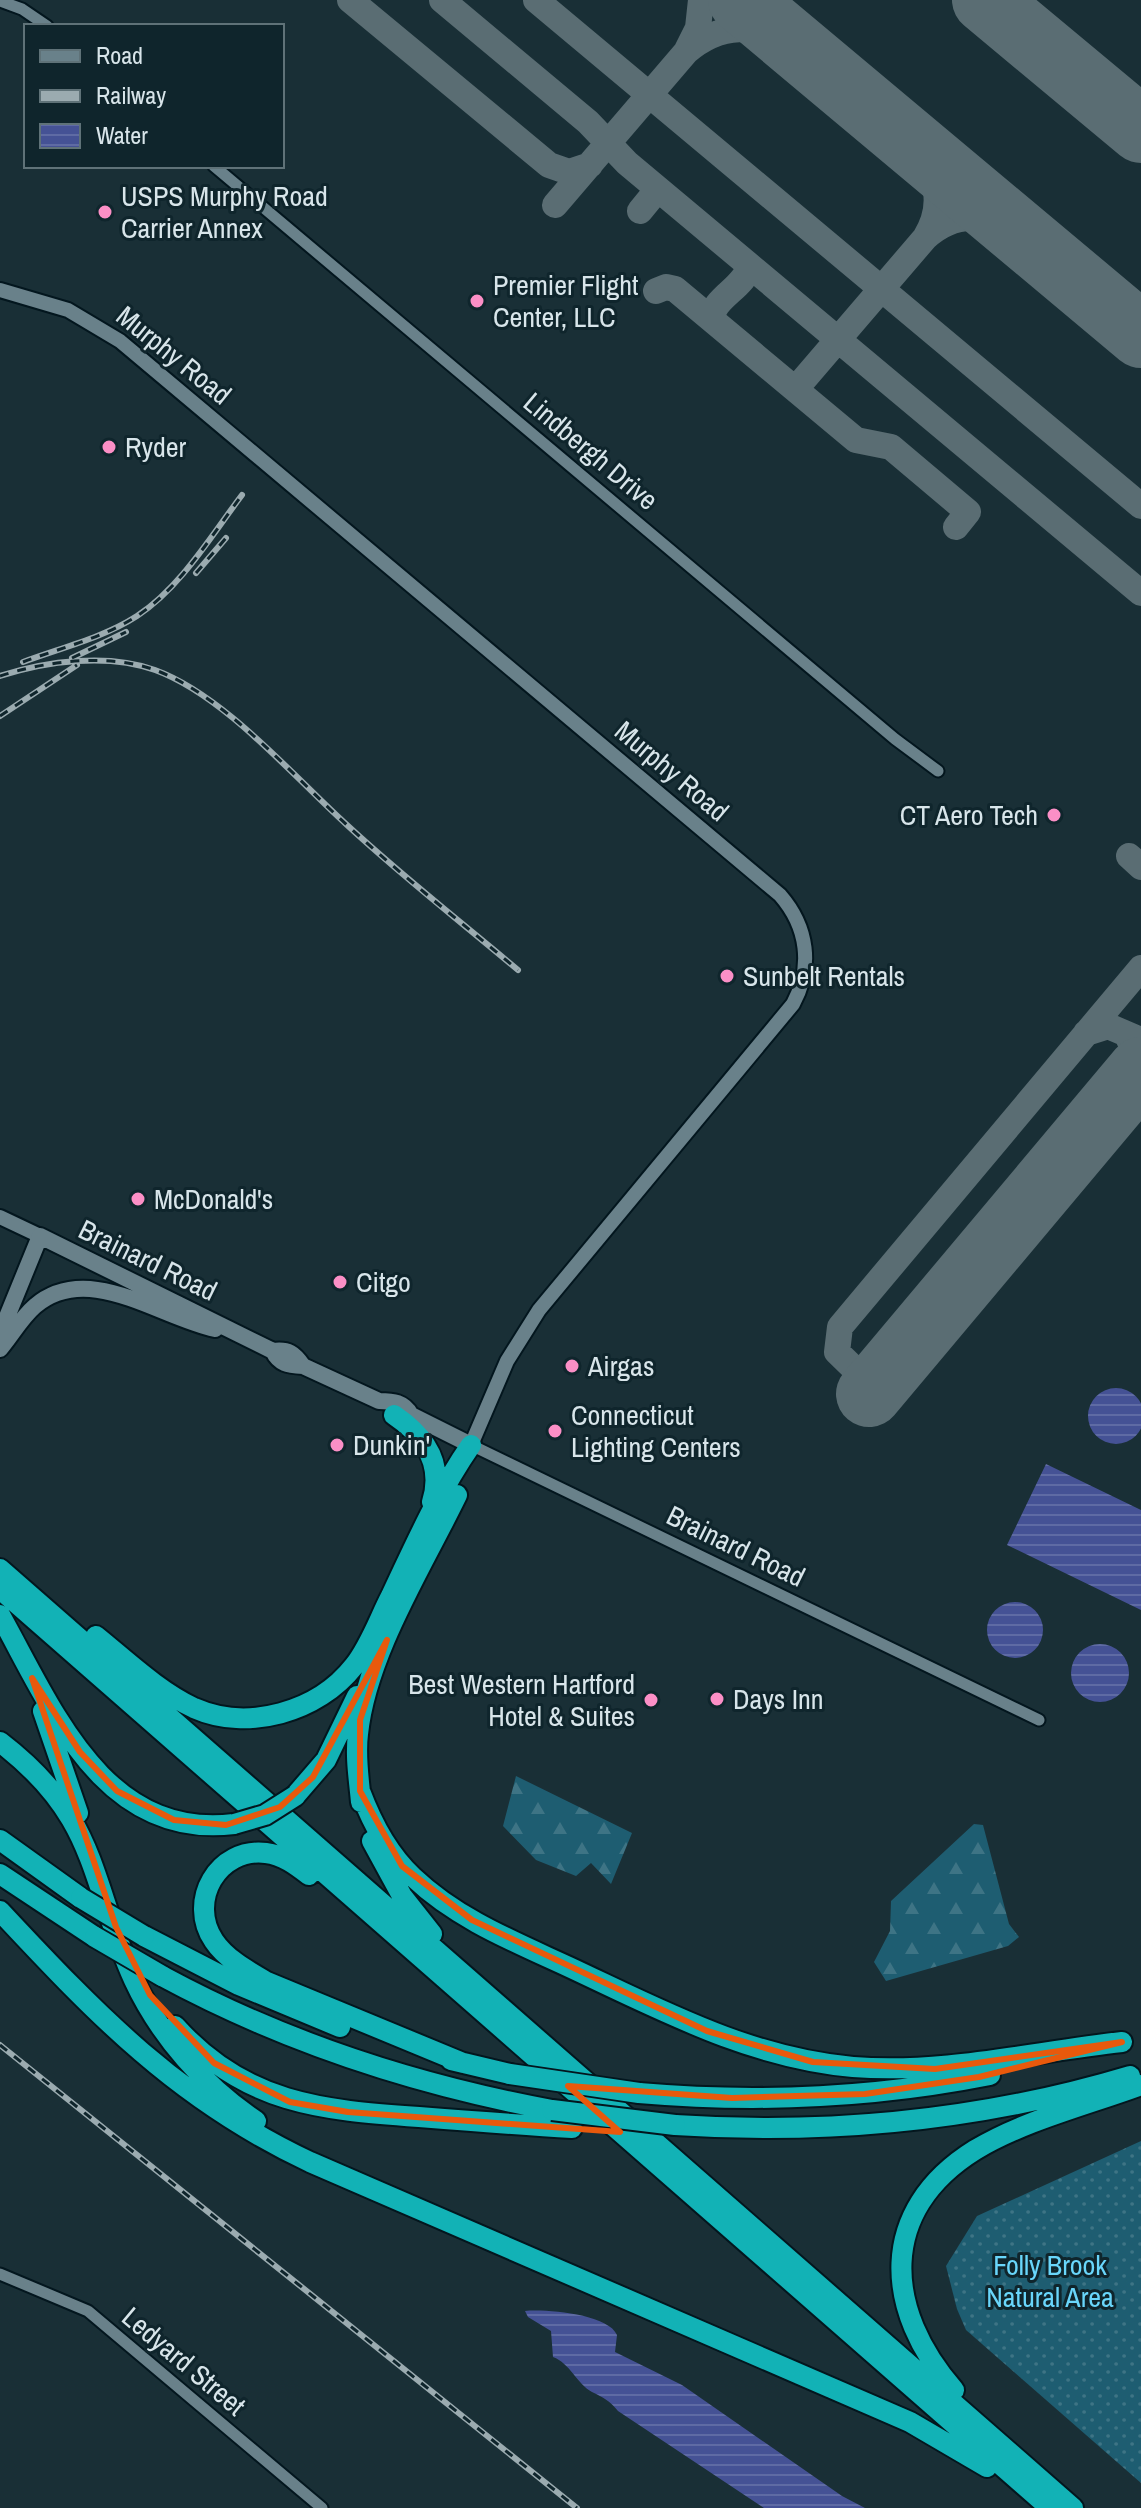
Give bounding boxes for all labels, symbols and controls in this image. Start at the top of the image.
legend [24,24,284,168]
text: Road [96,39,143,71]
text: Railway [96,79,166,111]
text: Water [96,119,148,151]
place label: USPS Murphy Road Carrier Annex [121,177,328,247]
marker: USPS Murphy Road Carrier Annex [96,203,114,221]
place label: Premier Flight Center, LLC [493,266,638,336]
marker: Premier Flight Center, LLC [468,292,486,310]
street label: Murphy Road [108,297,240,413]
street label: Lindbergh Drive [516,384,666,518]
place label: Ryder [125,428,187,466]
marker: Ryder [100,438,118,456]
street label: Murphy Road [607,712,737,830]
place label: CT Aero Tech [900,796,1038,834]
marker: CT Aero Tech [1045,806,1063,824]
place label: Sunbelt Rentals [743,957,905,995]
marker: Sunbelt Rentals [718,967,736,985]
place label: McDonald's [154,1180,273,1218]
marker: McDonald's [129,1190,147,1208]
street label: Brainard Road [73,1210,223,1310]
place label: Citgo [356,1263,411,1301]
marker: Citgo [331,1273,349,1291]
place label: Airgas [587,1347,654,1385]
marker: Airgas [563,1357,581,1375]
place label: Connecticut Lighting Centers [571,1396,741,1466]
marker: Connecticut Lighting Centers [546,1422,564,1440]
place label: Dunkin' [353,1426,430,1464]
marker: Dunkin' [328,1436,346,1454]
street label: Brainard Road [661,1496,811,1596]
place label: Best Western Hartford Hotel & Suites [408,1665,635,1735]
place label: Days Inn [733,1680,824,1718]
marker: Days Inn [708,1690,726,1708]
marker: Best Western Hartford Hotel & Suites [642,1691,660,1709]
park label: Folly Brook Natural Area [986,2246,1114,2316]
street label: Ledyard Street [114,2298,254,2424]

